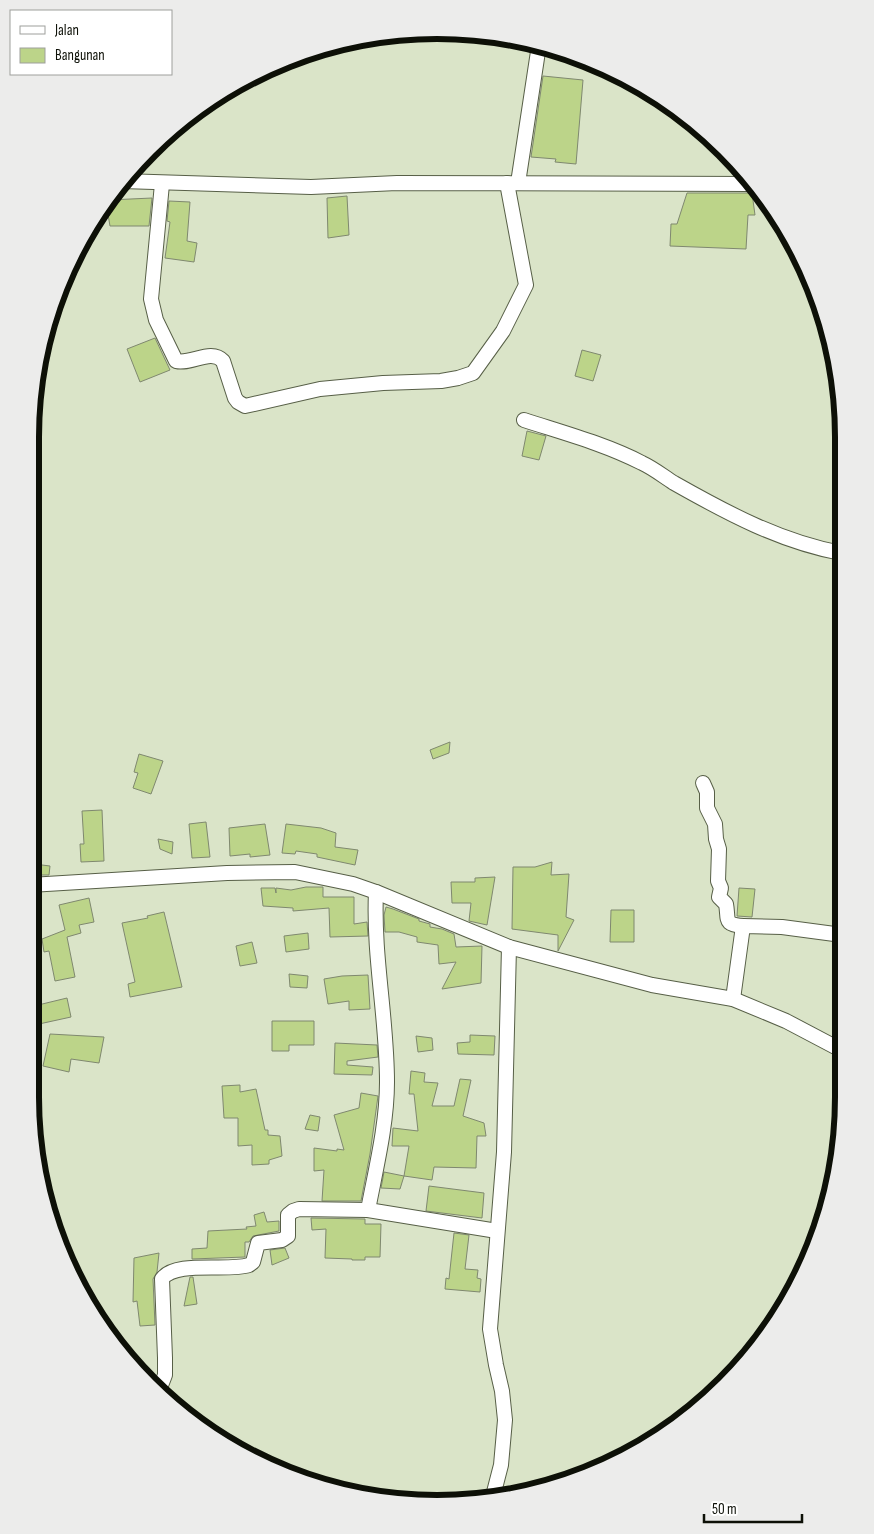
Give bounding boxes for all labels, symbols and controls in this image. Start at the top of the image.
legend [10,10,172,75]
text: Jalan [54,21,79,40]
text: Bangunan [55,46,105,65]
scale bar [704,1492,802,1524]
text: 50 m [712,1500,737,1519]

